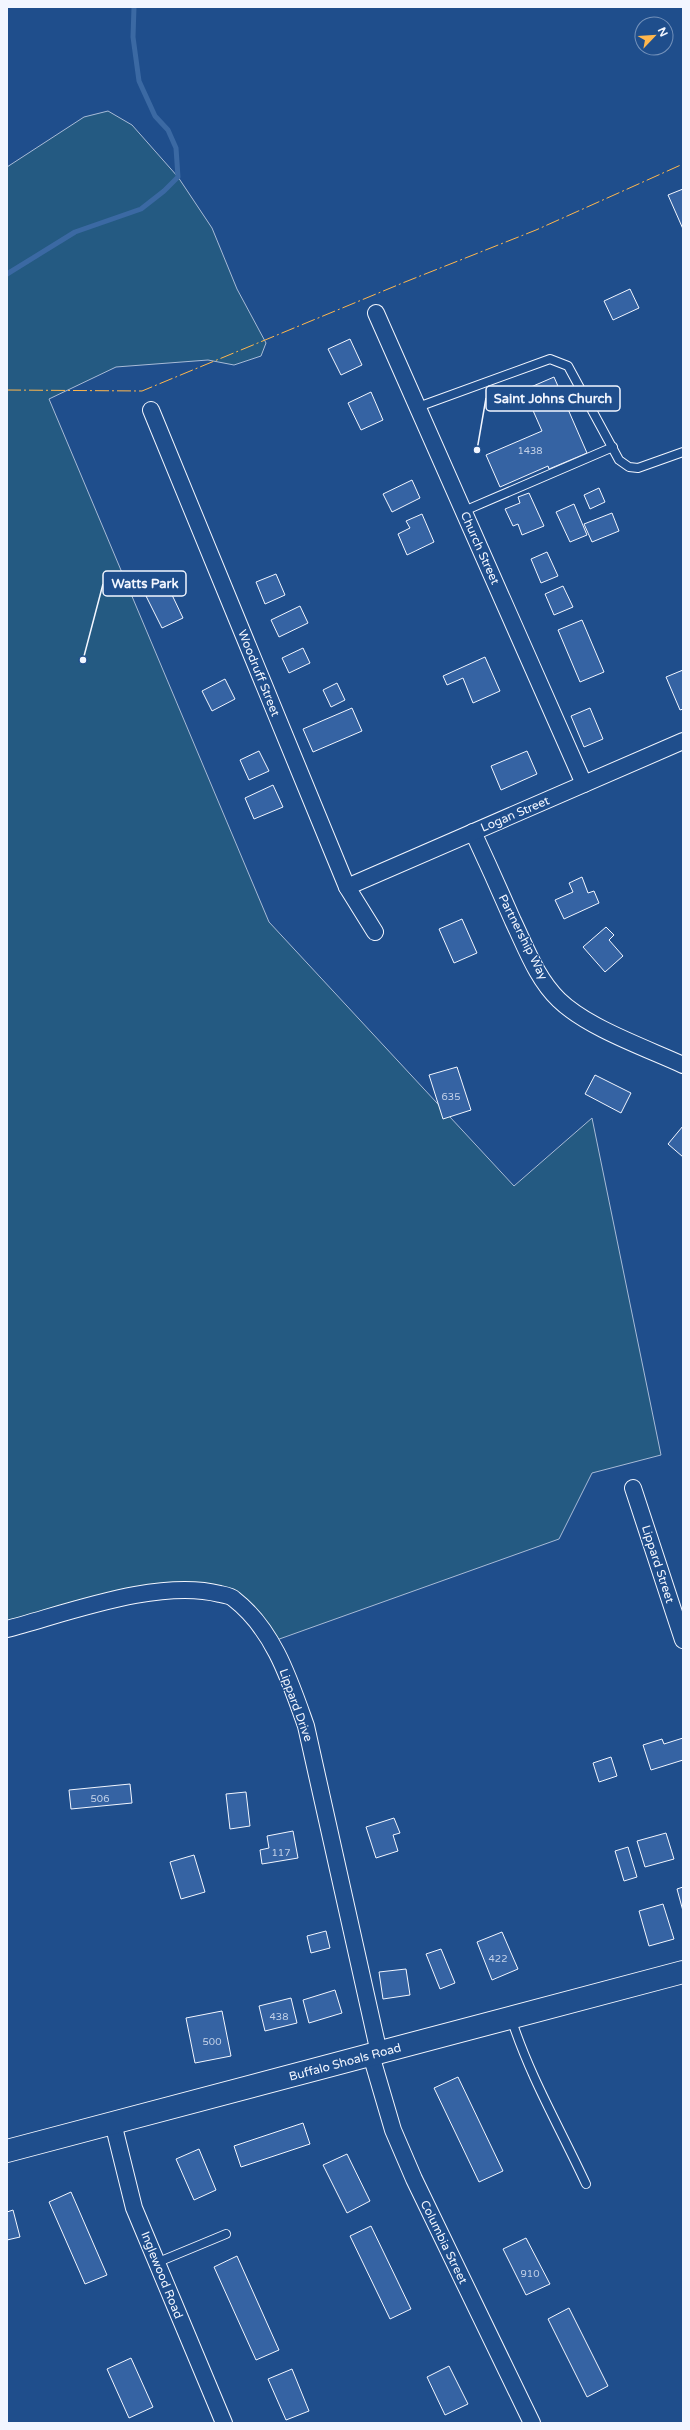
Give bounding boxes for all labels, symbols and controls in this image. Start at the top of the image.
north arrow [634,16,674,56]
text: N [655,25,670,39]
callout: Saint Johns Church [486,386,620,411]
text: Saint Johns Church [494,391,612,407]
house number: 1438 [517,445,543,457]
street label: Church Street [458,509,503,587]
callout: Watts Park [103,571,186,596]
text: Watts Park [111,576,179,592]
street label: Woodruff Street [235,628,283,719]
street label: Logan Street [479,793,552,835]
street label: Partnership Way [495,892,551,982]
house number: 635 [442,1091,460,1103]
street label: Lippard Street [639,1523,677,1605]
street label: Lippard Drive [276,1667,316,1744]
house number: 506 [91,1793,109,1805]
house number: 117 [272,1847,290,1859]
house number: 422 [489,1953,507,1965]
house number: 438 [270,2011,288,2023]
house number: 500 [203,2036,221,2048]
street label: Buffalo Shoals Road [287,2040,403,2084]
street label: Columbia Street [418,2198,471,2287]
street label: Inglewood Road [138,2229,186,2321]
house number: 910 [521,2268,539,2280]

